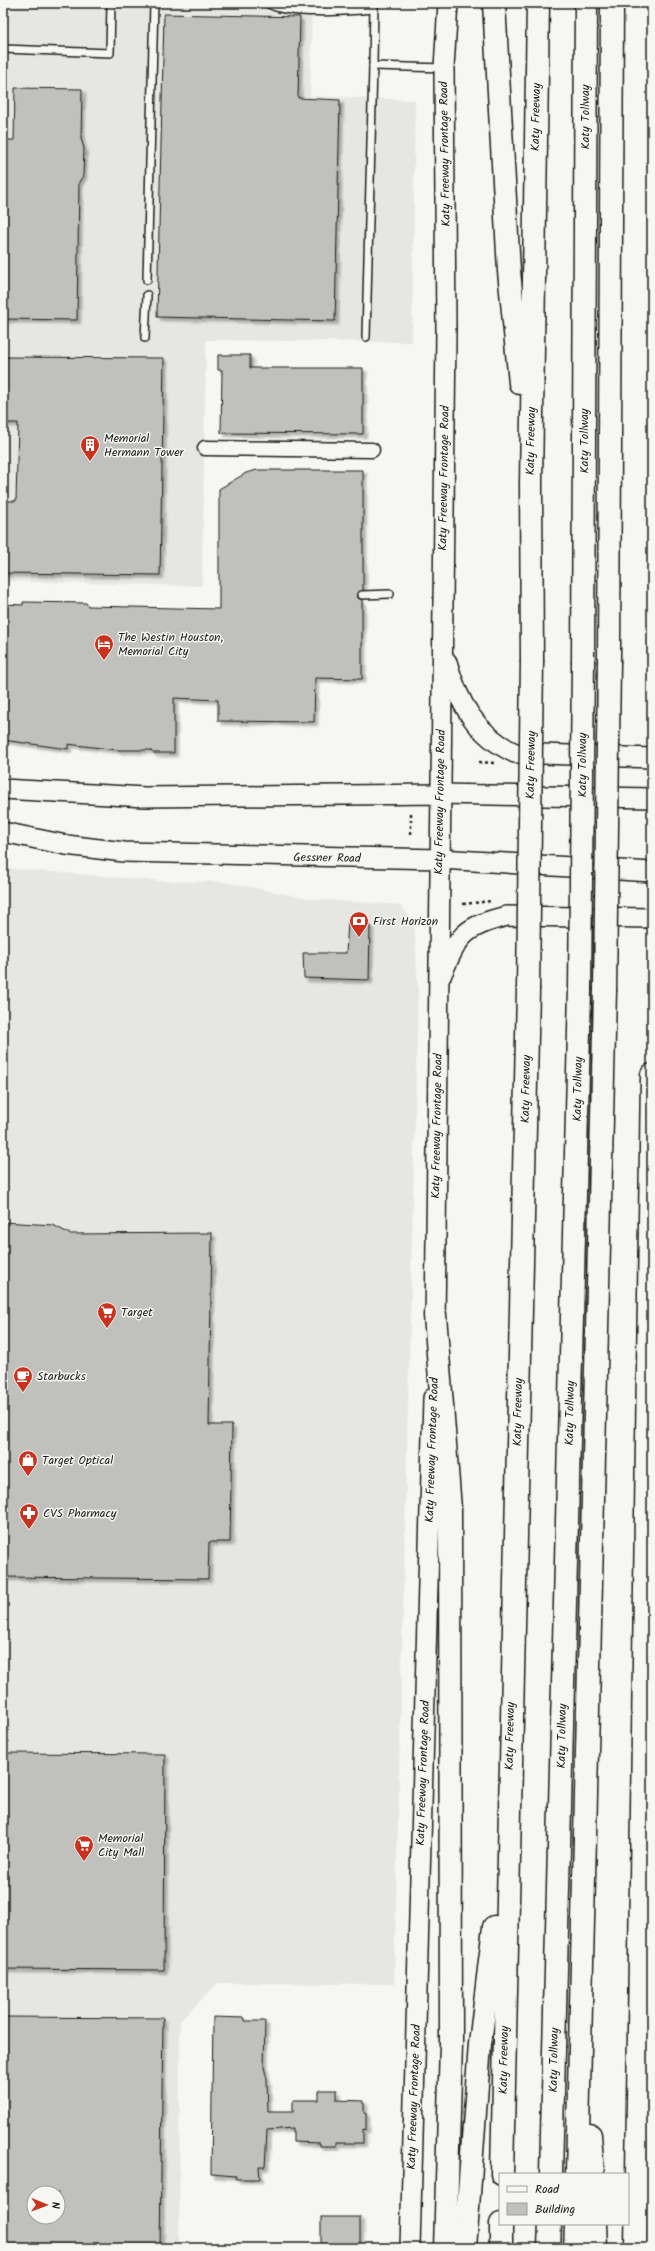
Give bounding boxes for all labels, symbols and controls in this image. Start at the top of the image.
street label: Katy Freeway Frontage Road [434,80,456,227]
street label: Katy Freeway [526,82,546,151]
street label: Katy Tollway [576,84,595,149]
street label: Katy Freeway Frontage Road [433,404,455,551]
street label: Katy Freeway [521,406,541,475]
street label: Katy Tollway [575,408,594,473]
place label: Memorial Hermann Tower [104,429,185,462]
building icon: Memorial Hermann Tower [79,434,101,462]
place label: The Westin Houston, Memorial City [118,628,224,661]
hotel icon: The Westin Houston, Memorial City [93,633,115,661]
street label: Katy Freeway Frontage Road [429,728,451,875]
street label: Katy Freeway [521,730,541,799]
street label: Katy Tollway [573,732,592,797]
street label: Gessner Road [293,848,362,868]
bank icon: First Horizon [348,910,370,938]
place label: First Horizon [373,912,438,931]
street label: Katy Freeway Frontage Road [426,1052,448,1199]
street label: Katy Freeway [516,1054,536,1123]
street label: Katy Tollway [568,1056,588,1122]
supermarket icon: Target [96,1301,118,1329]
place label: Target [121,1303,153,1322]
cafe icon: Starbucks [12,1365,34,1393]
place label: Starbucks [37,1367,86,1386]
street label: Katy Freeway Frontage Road [420,1376,444,1523]
street label: Katy Freeway [508,1377,528,1446]
street label: Katy Tollway [560,1380,580,1446]
shop icon: Target Optical [17,1449,39,1477]
place label: Target Optical [42,1451,113,1470]
pharmacy icon: CVS Pharmacy [18,1502,40,1530]
place label: CVS Pharmacy [43,1504,117,1523]
street label: Katy Freeway Frontage Road [411,1699,435,1846]
street label: Katy Freeway [500,1701,520,1770]
street label: Katy Tollway [552,1703,572,1769]
place label: Memorial City Mall [98,1829,144,1862]
supermarket icon: Memorial City Mall [73,1834,95,1862]
street label: Katy Freeway Frontage Road [402,2023,426,2170]
street label: Katy Freeway [494,2025,514,2094]
street label: Katy Tollway [544,2027,564,2093]
legend [499,2173,629,2225]
text: Road [535,2180,560,2199]
north arrow [26,2185,66,2225]
text: Building [535,2200,575,2219]
text: N [46,2202,64,2209]

